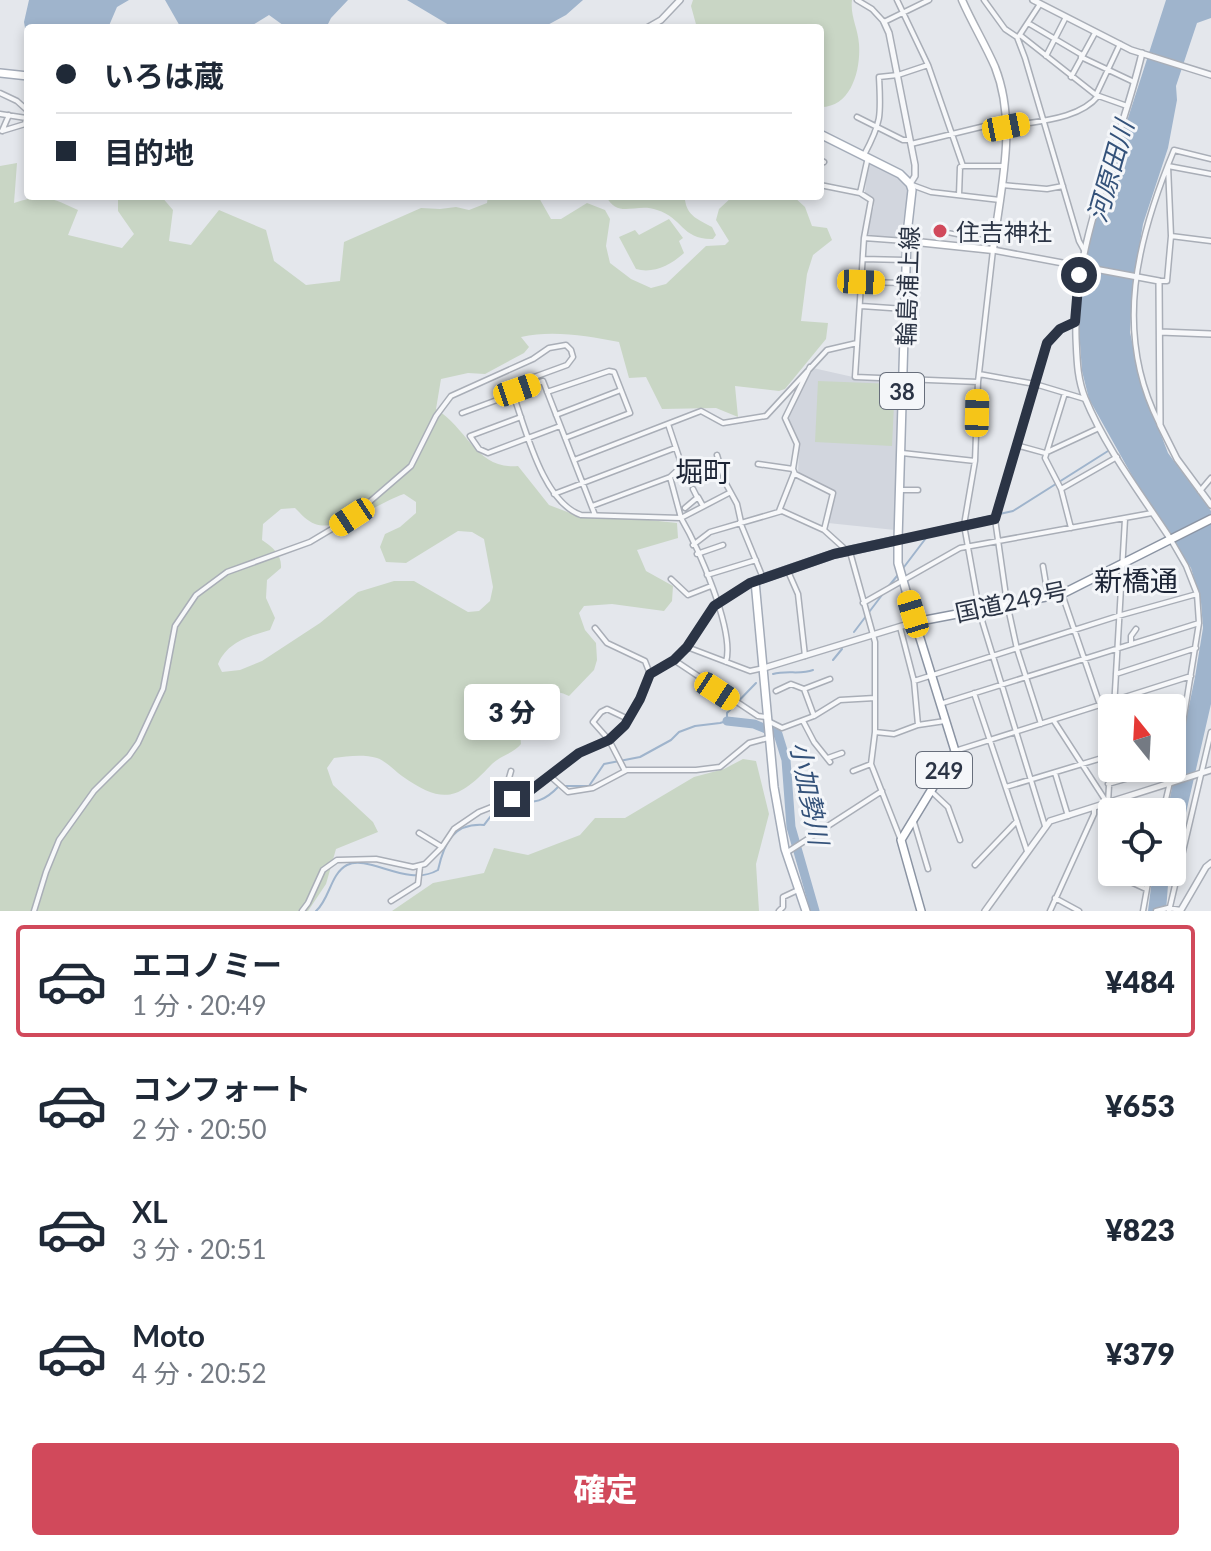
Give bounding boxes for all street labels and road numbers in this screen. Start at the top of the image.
street label: 輪島浦上線 [890,226,924,346]
road number: 38 [880,373,924,409]
street label: 国道249号 [952,575,1070,627]
road number: 249 [916,752,972,788]

